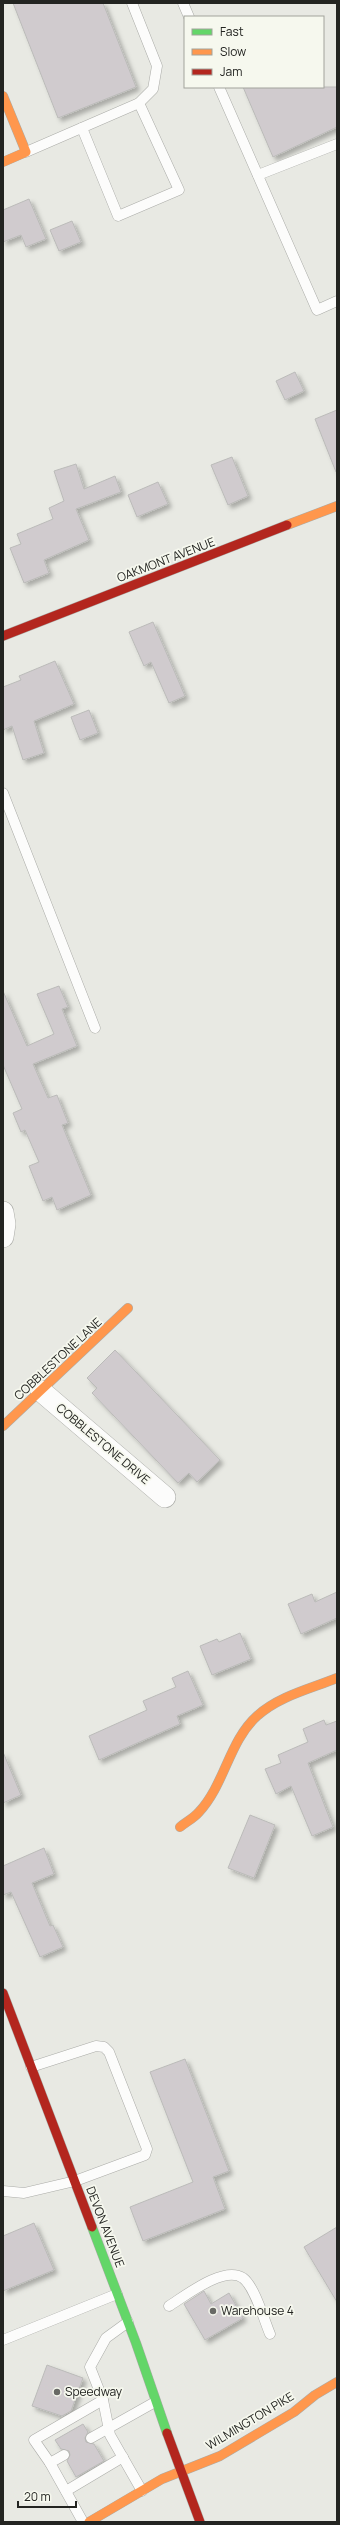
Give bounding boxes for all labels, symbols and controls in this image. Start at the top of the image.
legend [184,16,324,88]
text: Fast [220,23,244,40]
text: Slow [220,43,246,60]
text: Jam [220,63,242,80]
street label: OAKMONT AVENUE [114,533,217,586]
street label: COBBLESTONE LANE [10,1313,105,1404]
street label: COBBLESTONE DRIVE [53,1399,154,1488]
street label: DEVON AVENUE [82,2184,129,2270]
place label: Warehouse 4 [221,2302,294,2319]
marker: Warehouse 4 [208,2306,218,2316]
place label: Speedway [65,2383,123,2400]
marker: Speedway [52,2387,62,2397]
street label: WILMINGTON PIKE [203,2387,297,2454]
scale bar [18,2483,76,2509]
text: 20 m [24,2488,51,2505]

